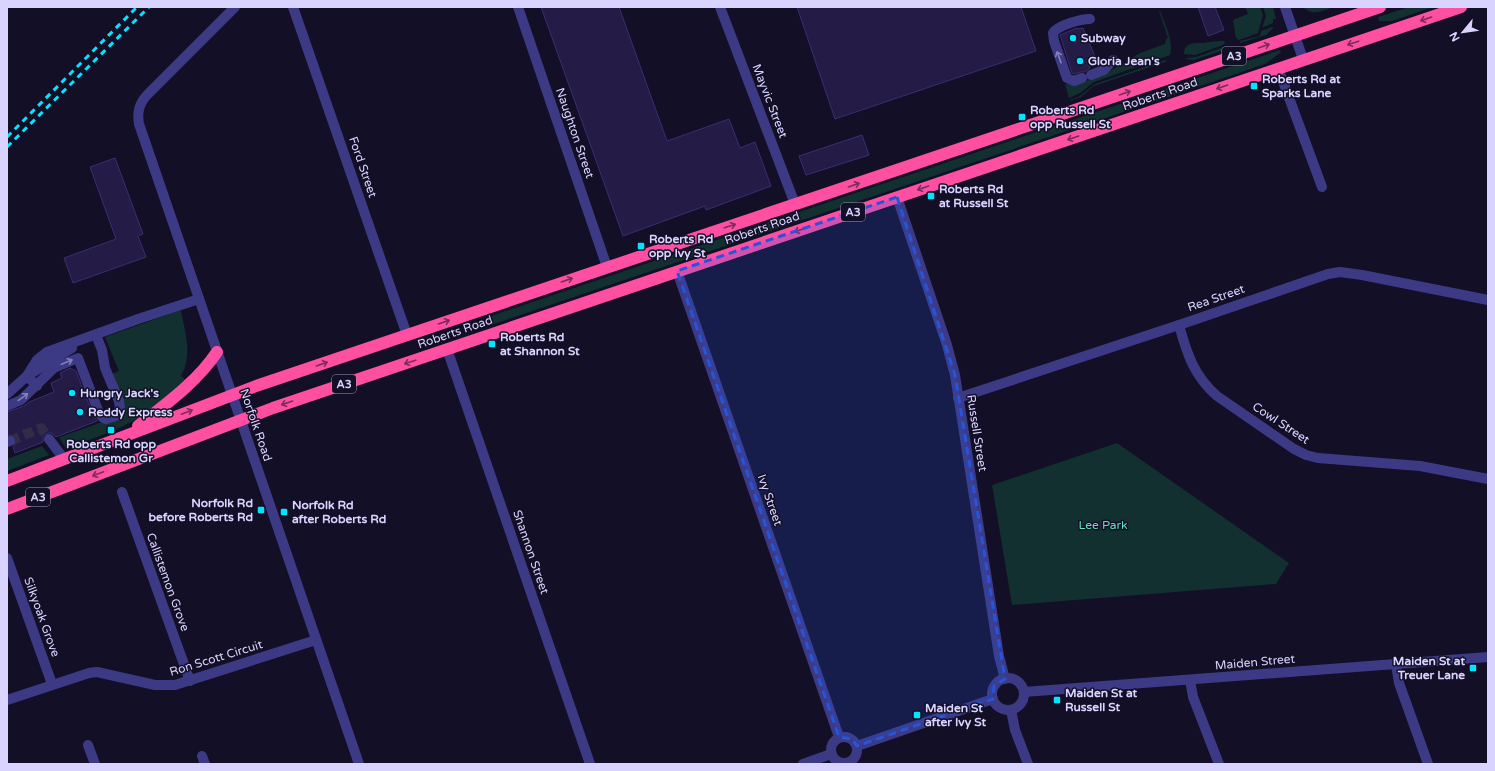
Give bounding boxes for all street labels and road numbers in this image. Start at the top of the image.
road number: A3 [1222,47,1246,65]
street label: Mayvic Street [750,62,791,140]
street label: Roberts Road [1121,75,1199,113]
street label: Naughton Street [553,86,597,181]
street label: Ford Street [346,135,380,200]
road number: A3 [841,203,865,221]
street label: Roberts Road [723,209,801,247]
street label: Rea Street [1186,282,1247,314]
street label: Roberts Road [416,313,494,351]
road number: A3 [332,375,356,393]
street label: Norfolk Road [237,387,275,463]
street label: Russell Street [964,394,990,473]
street label: Cowl Street [1250,399,1313,447]
street label: Ivy Street [755,472,785,528]
road number: A3 [26,488,50,506]
street label: Shannon Street [510,508,552,596]
street label: Callistemon Grove [144,531,192,633]
street label: Silkyoak Grove [21,575,63,659]
street label: Ron Scott Circuit [168,637,265,679]
street label: Maiden Street [1214,651,1296,672]

